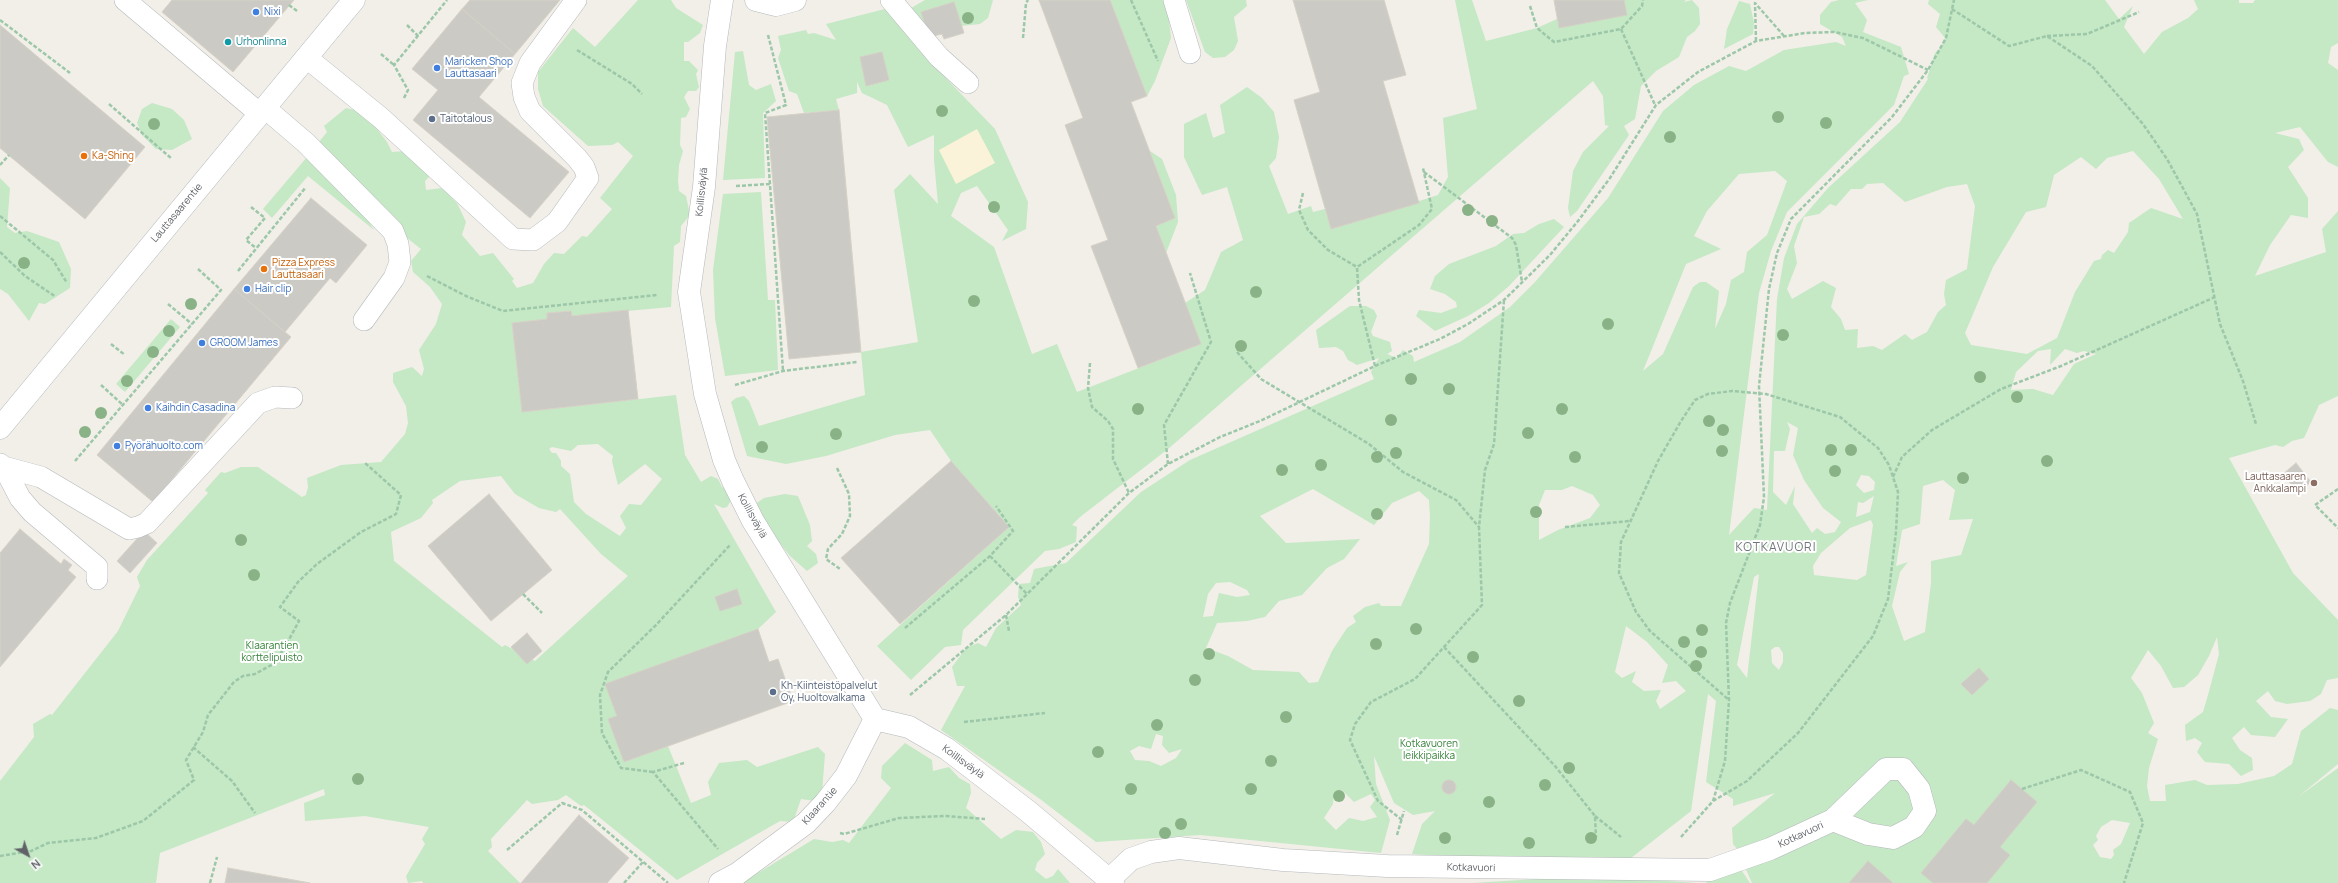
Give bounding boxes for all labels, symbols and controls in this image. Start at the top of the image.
place label: Nixi [264,6,281,18]
marker: Nixi [251,7,261,17]
place label: Urhonlinna [236,36,287,48]
marker: Urhonlinna [223,37,233,47]
place label: Maricken Shop Lauttasaari [445,56,513,80]
marker: Maricken Shop Lauttasaari [432,63,442,73]
place label: Taitotalous [440,113,492,125]
marker: Taitotalous [427,114,437,124]
place label: Ka-Shing [92,150,134,162]
marker: Ka-Shing [79,151,89,161]
street label: Koillisväylä [693,167,711,217]
street label: Lauttasaarentie [149,181,205,245]
place label: Pizza Express Lauttasaari [272,257,335,280]
marker: Pizza Express Lauttasaari [259,264,269,274]
place label: Hair clip [255,283,291,295]
marker: Hair clip [242,284,252,294]
place label: GROOM James [210,337,278,349]
marker: GROOM James [197,338,207,348]
place label: Kaihdin Casadina [156,402,235,414]
marker: Kaihdin Casadina [143,403,153,413]
place label: Pyörähuolto.com [125,440,203,452]
marker: Pyörähuolto.com [112,441,122,451]
place label: Lauttasaaren Ankkalampi [2245,471,2306,494]
marker: Lauttasaaren Ankkalampi [2309,478,2319,488]
street label: Koillisväylä [735,492,769,540]
district label: KOTKAVUORI [1736,541,1816,555]
park label: Klaarantien korttelipuisto [241,640,303,664]
place label: Kh-Kiinteistöpalvelut Oy, Huoltovalkama [781,680,877,704]
marker: Kh-Kiinteistöpalvelut Oy, Huoltovalkama [768,687,778,697]
park label: Kotkavuoren leikkipaikka [1400,738,1458,762]
street label: Koillisväylä [940,743,986,781]
street label: Klaarantie [800,785,840,827]
street label: Kotkavuori [1776,819,1826,851]
north arrow [8,835,48,875]
text: N [28,856,44,873]
street label: Kotkavuori [1447,862,1495,874]

